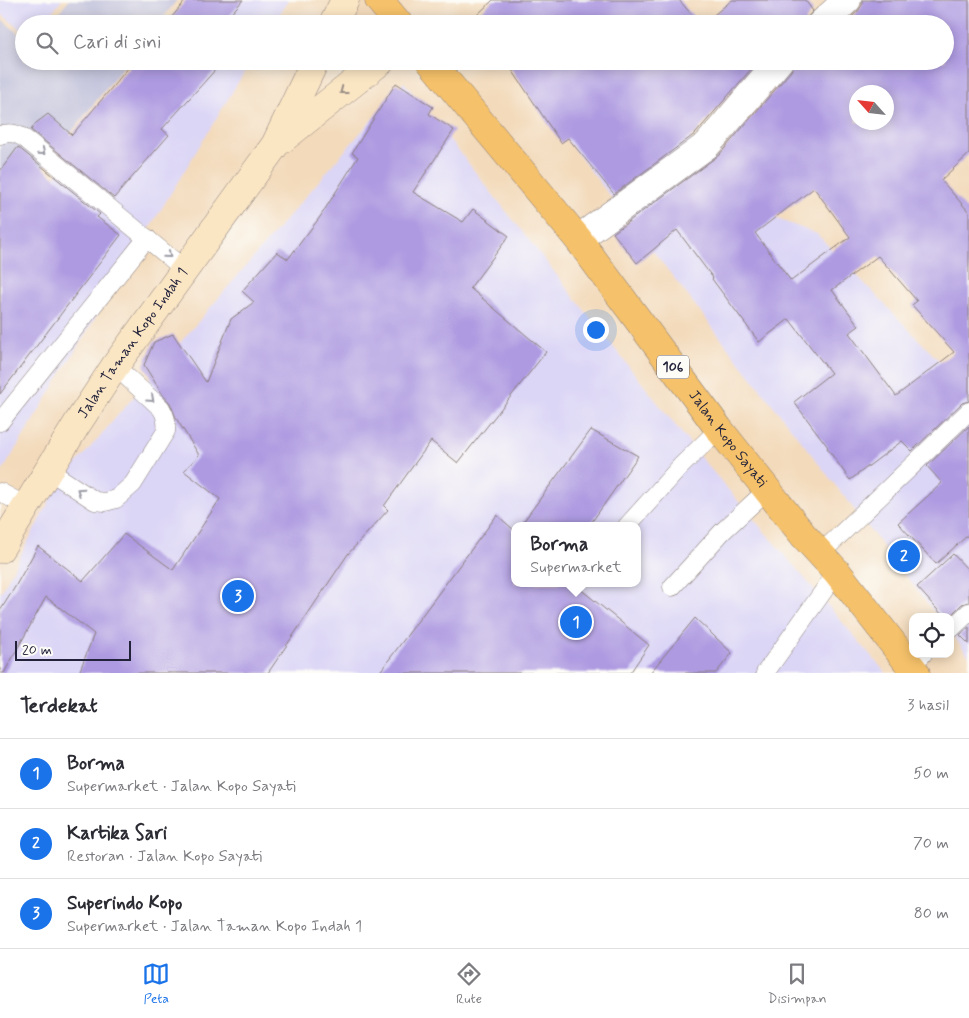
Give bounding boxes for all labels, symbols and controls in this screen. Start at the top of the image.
search box [15,15,954,70]
icon: search [33,29,61,57]
text: Cari di sini [73,30,161,55]
north arrow [849,85,894,130]
one-way arrow [340,86,349,94]
one-way arrow [37,147,46,156]
one-way arrow [162,250,171,258]
street label: Jalan Taman Kopo Indah 1 [73,264,193,423]
your location [583,317,609,343]
road number: 106 [657,356,689,378]
street label: Jalan Kopo Sayati [684,386,772,492]
one-way arrow [145,393,154,402]
one-way arrow [77,488,86,497]
popup [511,522,641,587]
text: Borma [530,532,588,557]
pin: 2 [888,537,920,575]
text: Supermarket [530,557,622,578]
pin: 3 [222,577,254,615]
pin: 1 [560,603,592,641]
map controls [909,613,954,658]
button: locate [909,613,954,658]
scale bar [15,638,131,661]
text: 20 m [22,641,52,659]
text: Terdekat [20,692,98,720]
text: 3 hasil [907,695,949,716]
text: Borma [67,751,125,776]
text: 1 [32,763,40,784]
text: 50 m [913,763,949,784]
text: Supermarket · Jalan Kopo Sayati [67,776,296,797]
text: Kartika Sari [67,821,167,846]
text: 2 [32,833,40,854]
text: 70 m [913,833,949,854]
text: Restoran · Jalan Kopo Sayati [67,846,262,867]
text: Superindo Kopo [67,891,182,916]
text: 3 [32,903,40,924]
text: 80 m [914,903,949,924]
text: Supermarket · Jalan Taman Kopo Indah 1 [67,916,362,937]
tab: Peta [142,960,170,1008]
tab: Rute [455,960,483,1008]
tab: Disimpan [768,960,827,1008]

